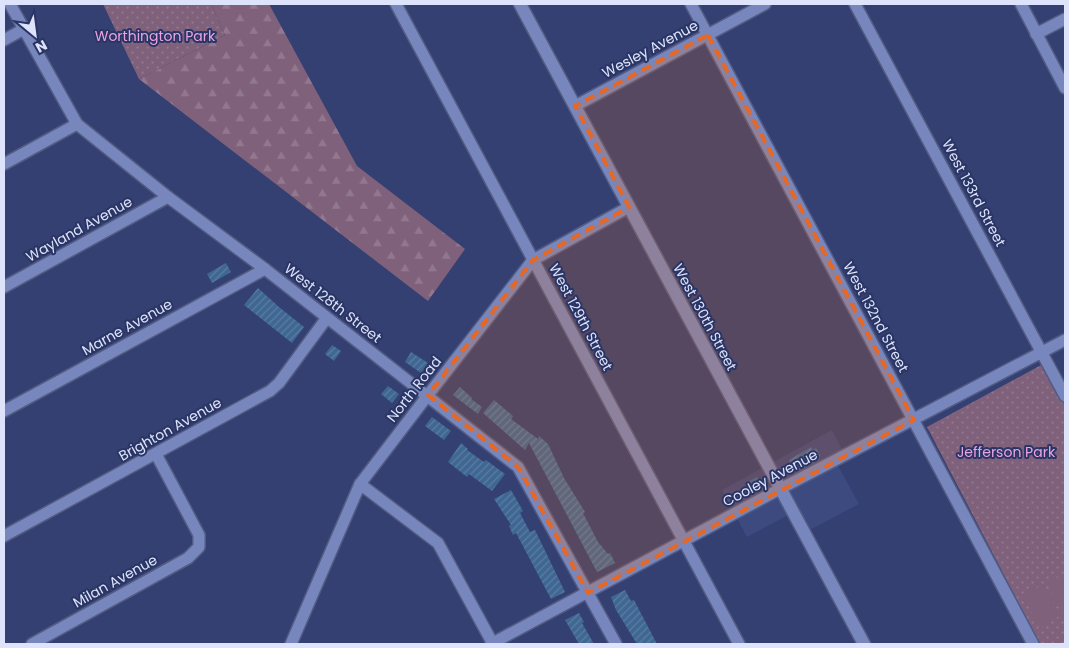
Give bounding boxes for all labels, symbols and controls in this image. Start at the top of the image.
north arrow [10,10,60,60]
street label: Wesley Avenue [599,15,702,83]
park label: Worthington Park [95,26,216,46]
text: N [32,35,51,58]
street label: West 133rd Street [937,136,1011,250]
street label: Wayland Avenue [22,191,136,267]
street label: West 132nd Street [838,258,914,376]
street label: West 128th Street [280,259,386,347]
street label: West 129th Street [544,260,618,374]
street label: West 130th Street [668,260,742,374]
street label: Marne Avenue [78,294,176,360]
street label: North Road [382,352,446,426]
street label: Brighton Avenue [115,392,225,466]
park label: Jefferson Park [957,442,1056,462]
street label: Cooley Avenue [719,444,821,511]
street label: Milan Avenue [69,549,161,612]

